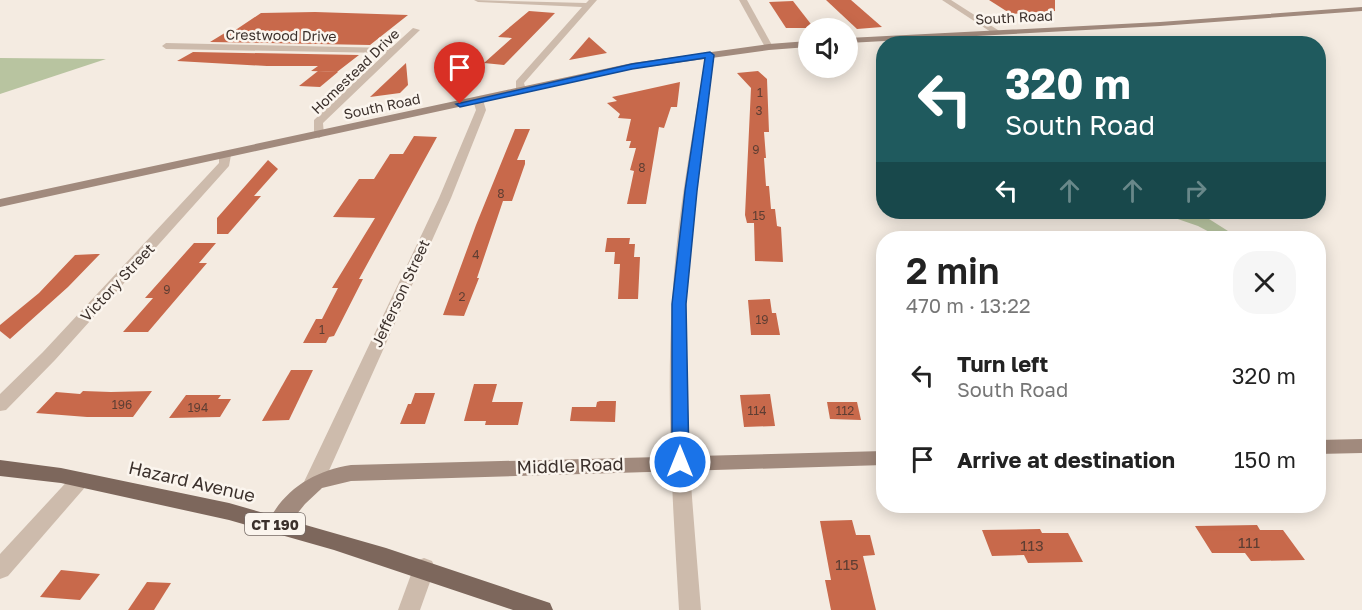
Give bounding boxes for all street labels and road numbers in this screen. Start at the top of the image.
street label: South Road [975,6,1053,28]
street label: Homestead Drive [308,25,402,117]
street label: Crestwood Drive [225,26,337,44]
street label: South Road [342,90,422,122]
street label: Jefferson Street [367,236,433,350]
street label: Victory Street [76,239,158,325]
street label: Middle Road [516,452,624,478]
street label: Hazard Avenue [127,456,257,506]
road number: CT 190 [245,513,305,535]

